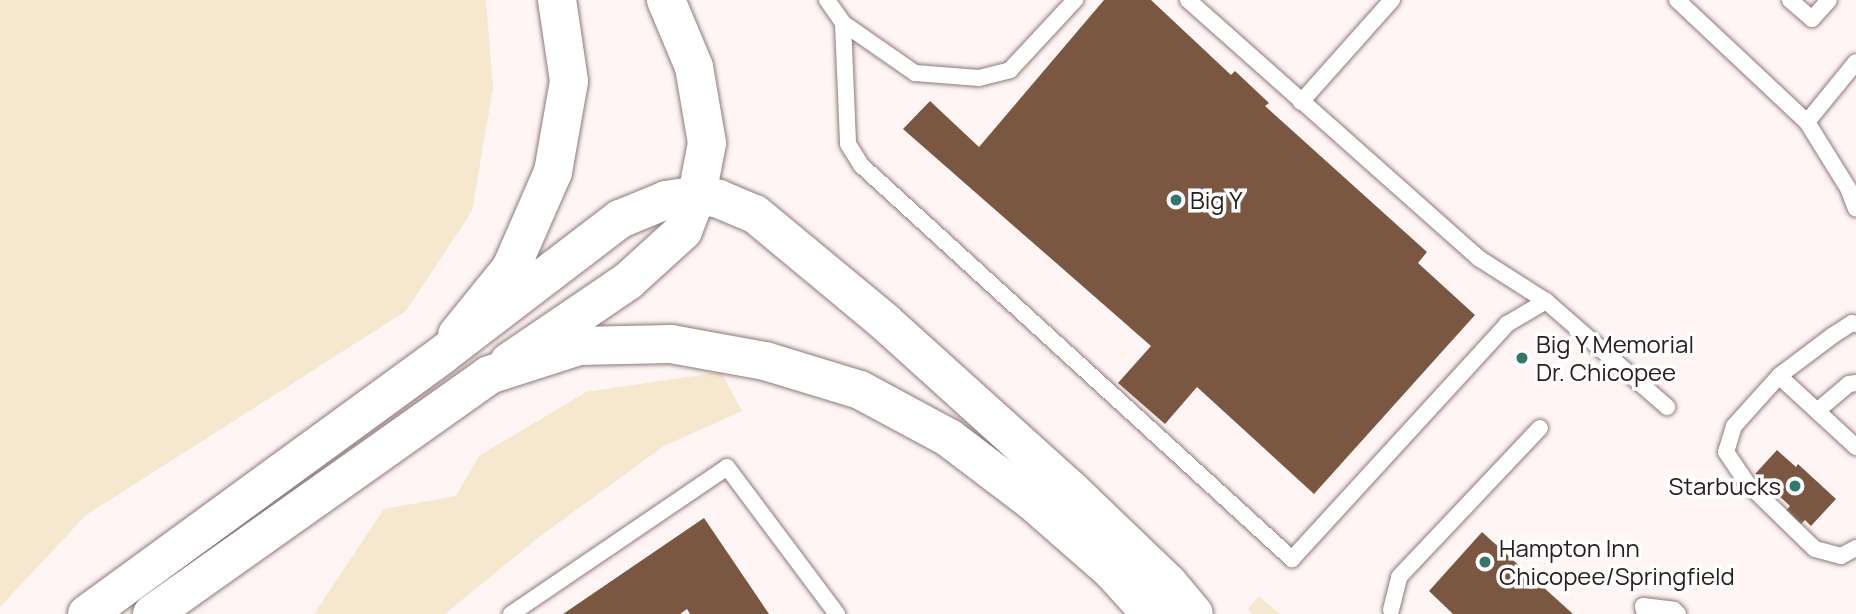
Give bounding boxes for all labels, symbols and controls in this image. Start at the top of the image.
place label: Big Y [1190,186,1243,214]
marker: Big Y [1168,192,1184,208]
place label: Big Y Memorial Dr. Chicopee [1536,330,1695,386]
marker: Big Y Memorial Dr. Chicopee [1514,350,1530,366]
place label: Starbucks [1669,472,1781,500]
marker: Starbucks [1787,478,1803,494]
place label: Hampton Inn Chicopee/Springfield [1499,534,1735,590]
marker: Hampton Inn Chicopee/Springfield [1477,554,1493,570]

